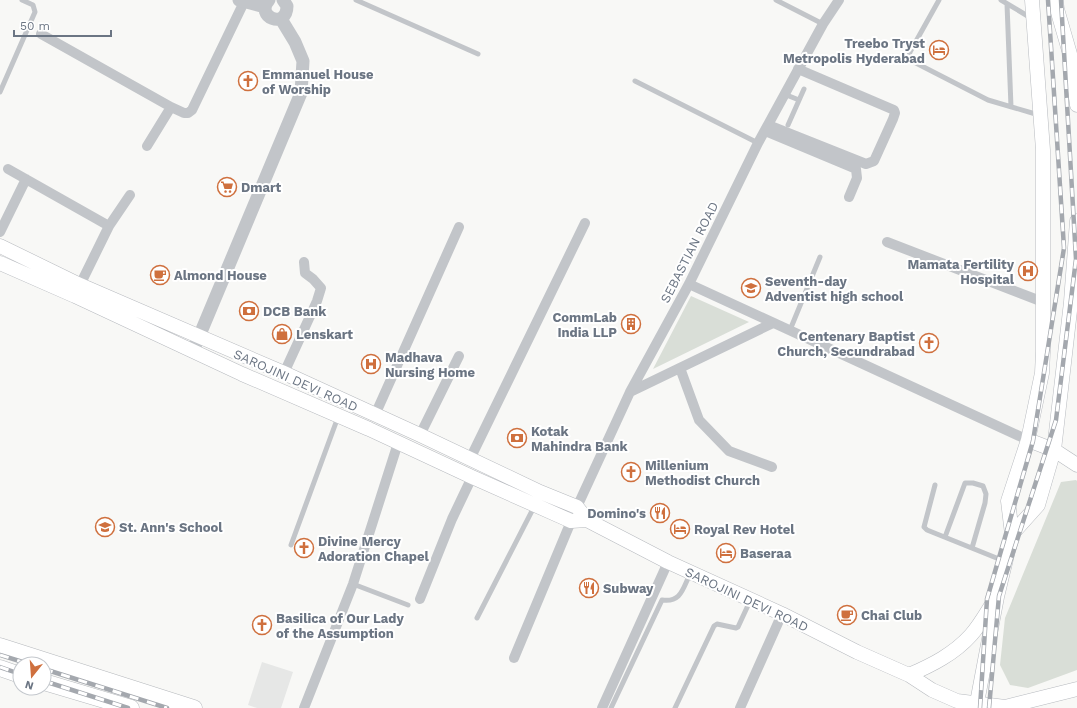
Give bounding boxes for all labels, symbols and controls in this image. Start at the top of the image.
scale bar [14,12,111,38]
text: 50 m [20,19,50,33]
place label: Treebo Tryst Metropolis Hyderabad [783,36,925,66]
hotel icon: Treebo Tryst Metropolis Hyderabad [928,39,950,61]
place label: Emmanuel House of Worship [262,67,374,97]
church icon: Emmanuel House of Worship [237,70,259,92]
supermarket icon: Dmart [216,176,238,198]
place label: Dmart [241,180,282,195]
street label: SEBASTIAN ROAD [657,199,721,305]
place label: Mamata Fertility Hospital [907,257,1015,287]
hospital icon: Mamata Fertility Hospital [1017,260,1039,282]
cafe icon: Almond House [149,264,171,286]
place label: Almond House [174,268,267,283]
place label: Seventh-day Adventist high school [765,274,904,304]
school or university icon: Seventh-day Adventist high school [740,277,762,299]
bank icon: DCB Bank [238,300,260,322]
place label: DCB Bank [263,304,327,319]
place label: CommLab India LLP [552,310,617,340]
building icon: CommLab India LLP [620,313,642,335]
shop icon: Lenskart [271,323,293,345]
place label: Lenskart [296,327,353,342]
place label: Centenary Baptist Church, Secundrabad [777,329,915,359]
church icon: Centenary Baptist Church, Secundrabad [918,332,940,354]
street label: SAROJINI DEVI ROAD [231,346,360,415]
place label: Madhava Nursing Home [385,350,476,380]
hospital icon: Madhava Nursing Home [360,353,382,375]
place label: Kotak Mahindra Bank [531,424,629,454]
bank icon: Kotak Mahindra Bank [506,427,528,449]
place label: Millenium Methodist Church [645,458,760,488]
church icon: Millenium Methodist Church [620,461,642,483]
restaurant icon: Domino's [649,502,671,524]
place label: Domino's [587,506,646,521]
school or university icon: St. Ann's School [94,516,116,538]
hotel icon: Royal Rev Hotel [669,518,691,540]
place label: St. Ann's School [119,520,223,535]
place label: Royal Rev Hotel [694,522,795,537]
place label: Divine Mercy Adoration Chapel [318,534,429,564]
church icon: Divine Mercy Adoration Chapel [293,537,315,559]
hotel icon: Baseraa [715,542,737,564]
place label: Baseraa [740,546,792,561]
street label: SAROJINI DEVI ROAD [683,564,811,635]
restaurant icon: Subway [578,577,600,599]
place label: Subway [603,581,654,596]
cafe icon: Chai Club [836,604,858,626]
place label: Chai Club [861,608,922,623]
place label: Basilica of Our Lady of the Assumption [276,611,405,641]
church icon: Basilica of Our Lady of the Assumption [251,614,273,636]
north arrow [12,656,52,696]
text: N [23,678,35,692]

